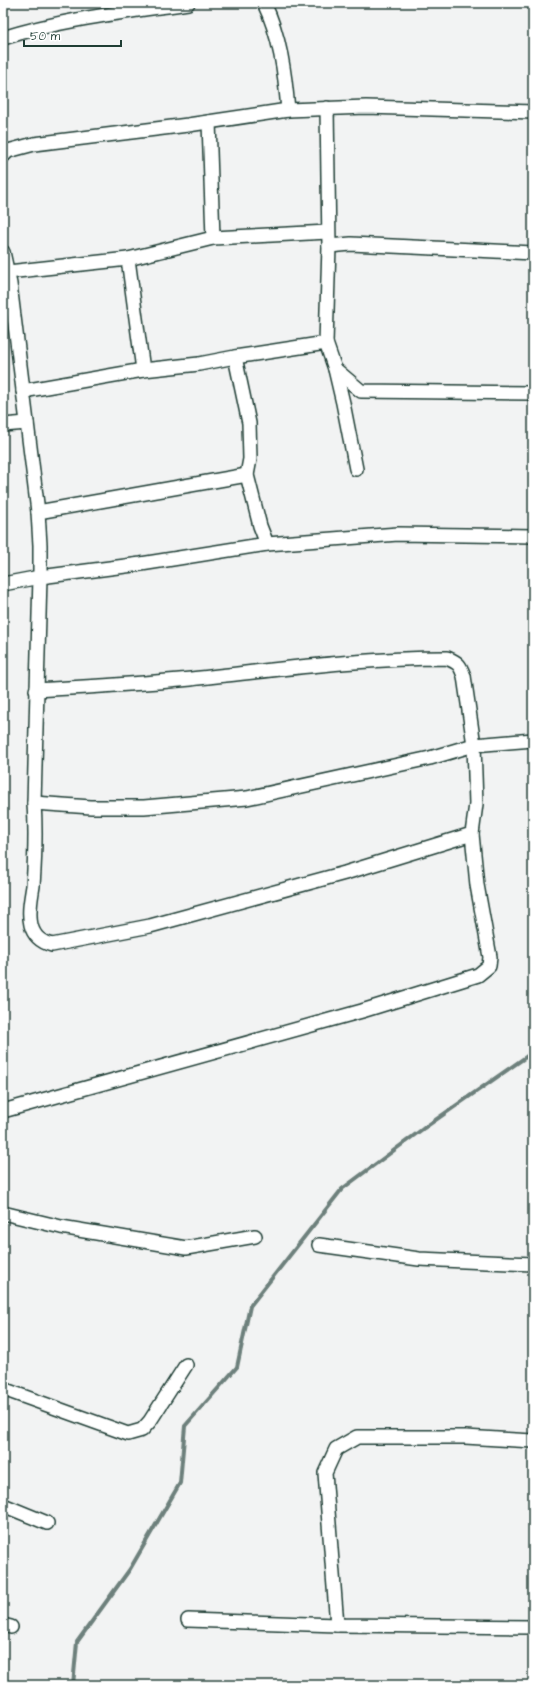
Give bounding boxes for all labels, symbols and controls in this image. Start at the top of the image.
scale bar [24,22,121,48]
text: 50 m [30,28,61,45]

